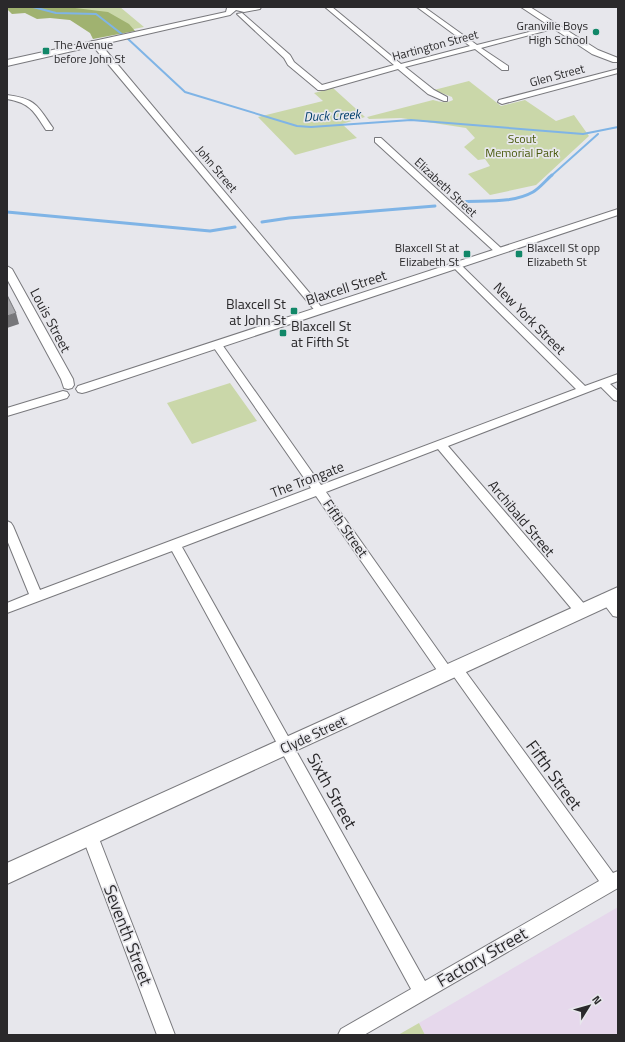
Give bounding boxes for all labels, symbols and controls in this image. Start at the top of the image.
place label: Granville Boys High School [517,16,588,49]
street label: Hartington Street [390,24,481,66]
marker: Granville Boys High School [591,27,601,37]
place label: The Avenue before John St [54,35,126,68]
marker: The Avenue before John St [41,46,51,56]
street label: Glen Street [527,58,587,91]
water label: Duck Creek [303,103,363,126]
park label: Scout Memorial Park [485,129,559,162]
street label: John Street [192,141,243,197]
street label: Elizabeth Street [410,153,482,222]
place label: Blaxcell St at Elizabeth St [395,238,460,271]
place label: Blaxcell St opp Elizabeth St [527,238,600,271]
marker: Blaxcell St at Elizabeth St [462,249,472,259]
marker: Blaxcell St opp Elizabeth St [514,249,524,259]
street label: Blaxcell Street [303,264,389,310]
street label: New York Street [489,277,571,359]
street label: Louis Street [25,284,77,356]
place label: Blaxcell St at John St [226,293,286,330]
marker: Blaxcell St at John St [289,306,299,316]
place label: Blaxcell St at Fifth St [291,315,351,352]
marker: Blaxcell St at Fifth St [278,328,288,338]
street label: The Trongate [267,455,347,503]
street label: Archibald Street [484,475,560,561]
street label: Fifth Street [318,495,374,561]
street label: Clyde Street [276,709,350,759]
street label: Fifth Street [520,735,588,815]
street label: Sixth Street [300,748,364,834]
street label: Seventh Street [97,881,159,989]
street label: Factory Street [432,920,532,993]
north arrow [569,986,609,1026]
text: N [588,992,606,1008]

